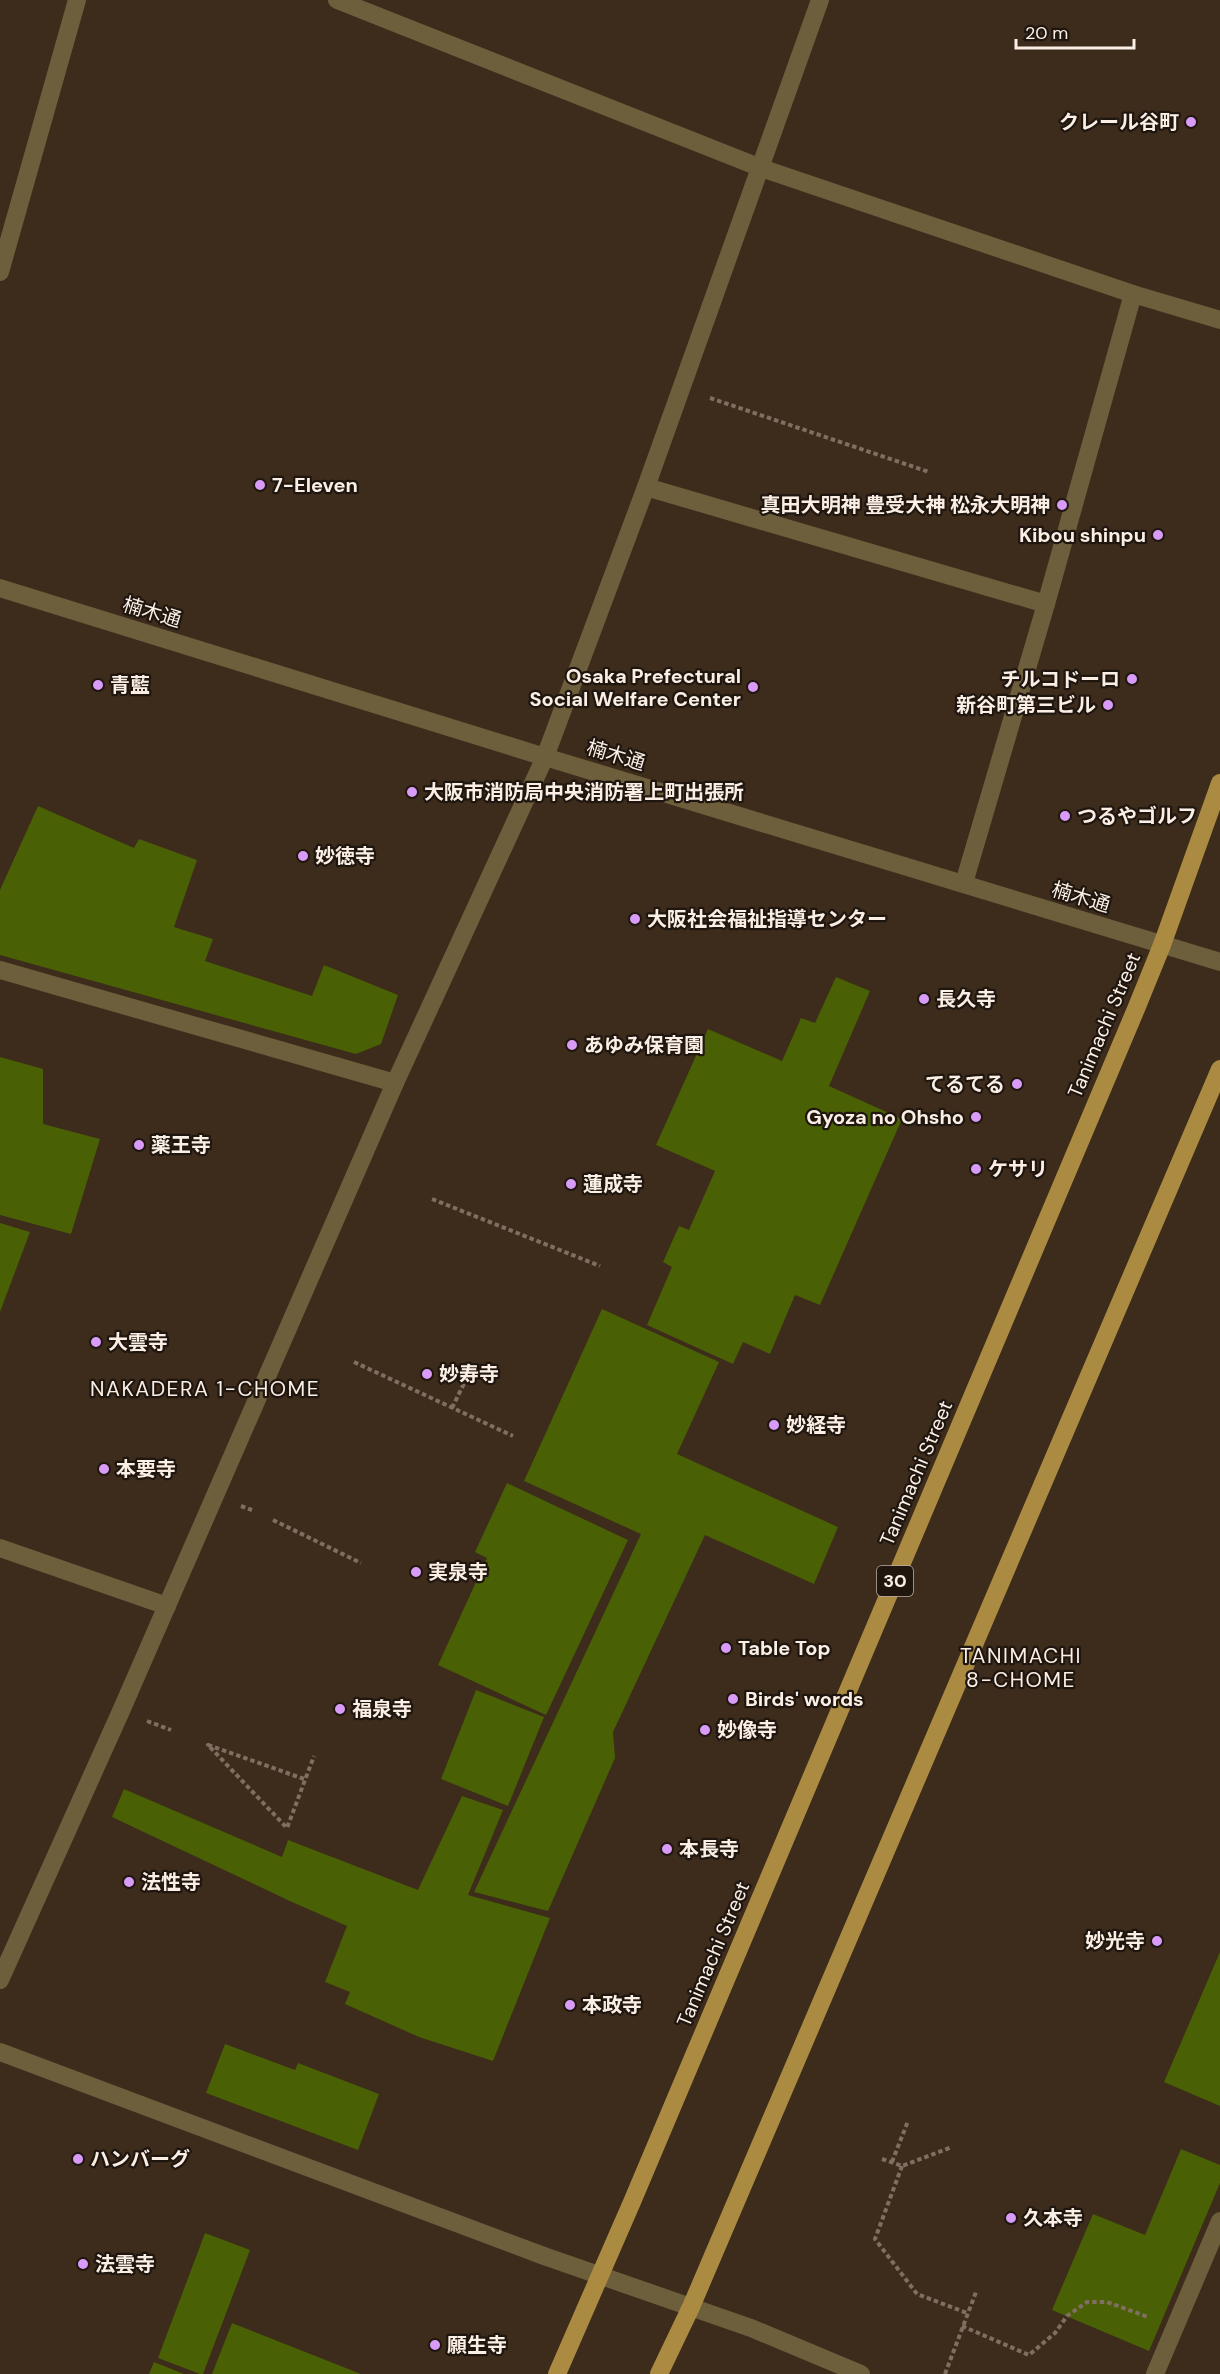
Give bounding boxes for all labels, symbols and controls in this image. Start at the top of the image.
scale bar [1016,12,1134,50]
text: 20 m [1025,21,1068,45]
place label: クレール谷町 [1059,109,1179,135]
marker: クレール谷町 [1184,115,1198,129]
place label: 7-Eleven [272,472,358,498]
marker: 7-Eleven [253,478,267,492]
place label: 真田大明神 豊受大神 松永大明神 [761,492,1050,518]
marker: 真田大明神 豊受大神 松永大明神 [1055,498,1069,512]
place label: Kibou shinpu [1019,522,1146,548]
marker: Kibou shinpu [1151,528,1165,542]
street label: 楠木通 [120,591,184,633]
place label: Osaka Prefectural Social Welfare Center [529,663,741,712]
place label: チルコドーロ [1000,666,1120,692]
place label: 青藍 [110,672,150,698]
marker: チルコドーロ [1125,672,1139,686]
marker: 青藍 [91,678,105,692]
marker: Osaka Prefectural Social Welfare Center [746,680,760,694]
place label: 新谷町第三ビル [956,692,1096,718]
marker: 新谷町第三ビル [1101,698,1115,712]
street label: 楠木通 [584,734,648,776]
place label: 大阪市消防局中央消防署上町出張所 [424,779,744,805]
marker: 大阪市消防局中央消防署上町出張所 [405,785,419,799]
place label: つるやゴルフ [1077,803,1197,829]
marker: つるやゴルフ [1058,809,1072,823]
place label: 妙徳寺 [315,843,375,869]
marker: 妙徳寺 [296,849,310,863]
street label: 楠木通 [1049,876,1113,918]
place label: 大阪社会福祉指導センター [647,906,887,932]
marker: 大阪社会福祉指導センター [628,912,642,926]
street label: Tanimachi Street [1062,948,1146,1102]
place label: 長久寺 [936,986,996,1012]
marker: 長久寺 [917,992,931,1006]
place label: あゆみ保育園 [584,1032,704,1058]
marker: あゆみ保育園 [565,1038,579,1052]
place label: てるてる [925,1071,1005,1097]
marker: てるてる [1010,1077,1024,1091]
place label: Gyoza no Ohsho [806,1104,964,1130]
marker: Gyoza no Ohsho [969,1110,983,1124]
place label: 薬王寺 [151,1132,211,1158]
marker: 薬王寺 [132,1138,146,1152]
place label: ケサリ [988,1156,1048,1182]
marker: ケサリ [969,1162,983,1176]
place label: 蓮成寺 [583,1171,643,1197]
marker: 蓮成寺 [564,1177,578,1191]
place label: 大雲寺 [108,1329,168,1355]
marker: 大雲寺 [89,1335,103,1349]
place label: 妙寿寺 [439,1361,499,1387]
marker: 妙寿寺 [420,1367,434,1381]
district label: NAKADERA 1-CHOME [90,1375,320,1403]
street label: Tanimachi Street [874,1396,958,1550]
place label: 妙経寺 [786,1412,846,1438]
marker: 妙経寺 [767,1418,781,1432]
place label: 本要寺 [116,1456,176,1482]
marker: 本要寺 [97,1462,111,1476]
place label: 実泉寺 [428,1559,488,1585]
marker: 実泉寺 [409,1565,423,1579]
road number: 30 [877,1566,913,1596]
place label: Table Top [738,1635,831,1661]
marker: Table Top [719,1641,733,1655]
district label: TANIMACHI 8-CHOME [960,1642,1082,1694]
place label: Birds' words [745,1686,864,1712]
marker: Birds' words [726,1692,740,1706]
place label: 福泉寺 [352,1696,412,1722]
marker: 福泉寺 [333,1702,347,1716]
place label: 妙像寺 [717,1717,777,1743]
marker: 妙像寺 [698,1723,712,1737]
place label: 本長寺 [679,1836,739,1862]
marker: 本長寺 [660,1842,674,1856]
place label: 法性寺 [141,1869,201,1895]
marker: 法性寺 [122,1875,136,1889]
street label: Tanimachi Street [671,1877,755,2031]
place label: 妙光寺 [1085,1928,1145,1954]
marker: 妙光寺 [1150,1934,1164,1948]
place label: 本政寺 [582,1992,642,2018]
marker: 本政寺 [563,1998,577,2012]
place label: ハンバーグ [90,2146,190,2172]
marker: ハンバーグ [71,2152,85,2166]
place label: 久本寺 [1023,2205,1083,2231]
marker: 久本寺 [1004,2211,1018,2225]
place label: 法雲寺 [95,2251,155,2277]
marker: 法雲寺 [76,2257,90,2271]
place label: 願生寺 [447,2332,507,2358]
marker: 願生寺 [428,2338,442,2352]

